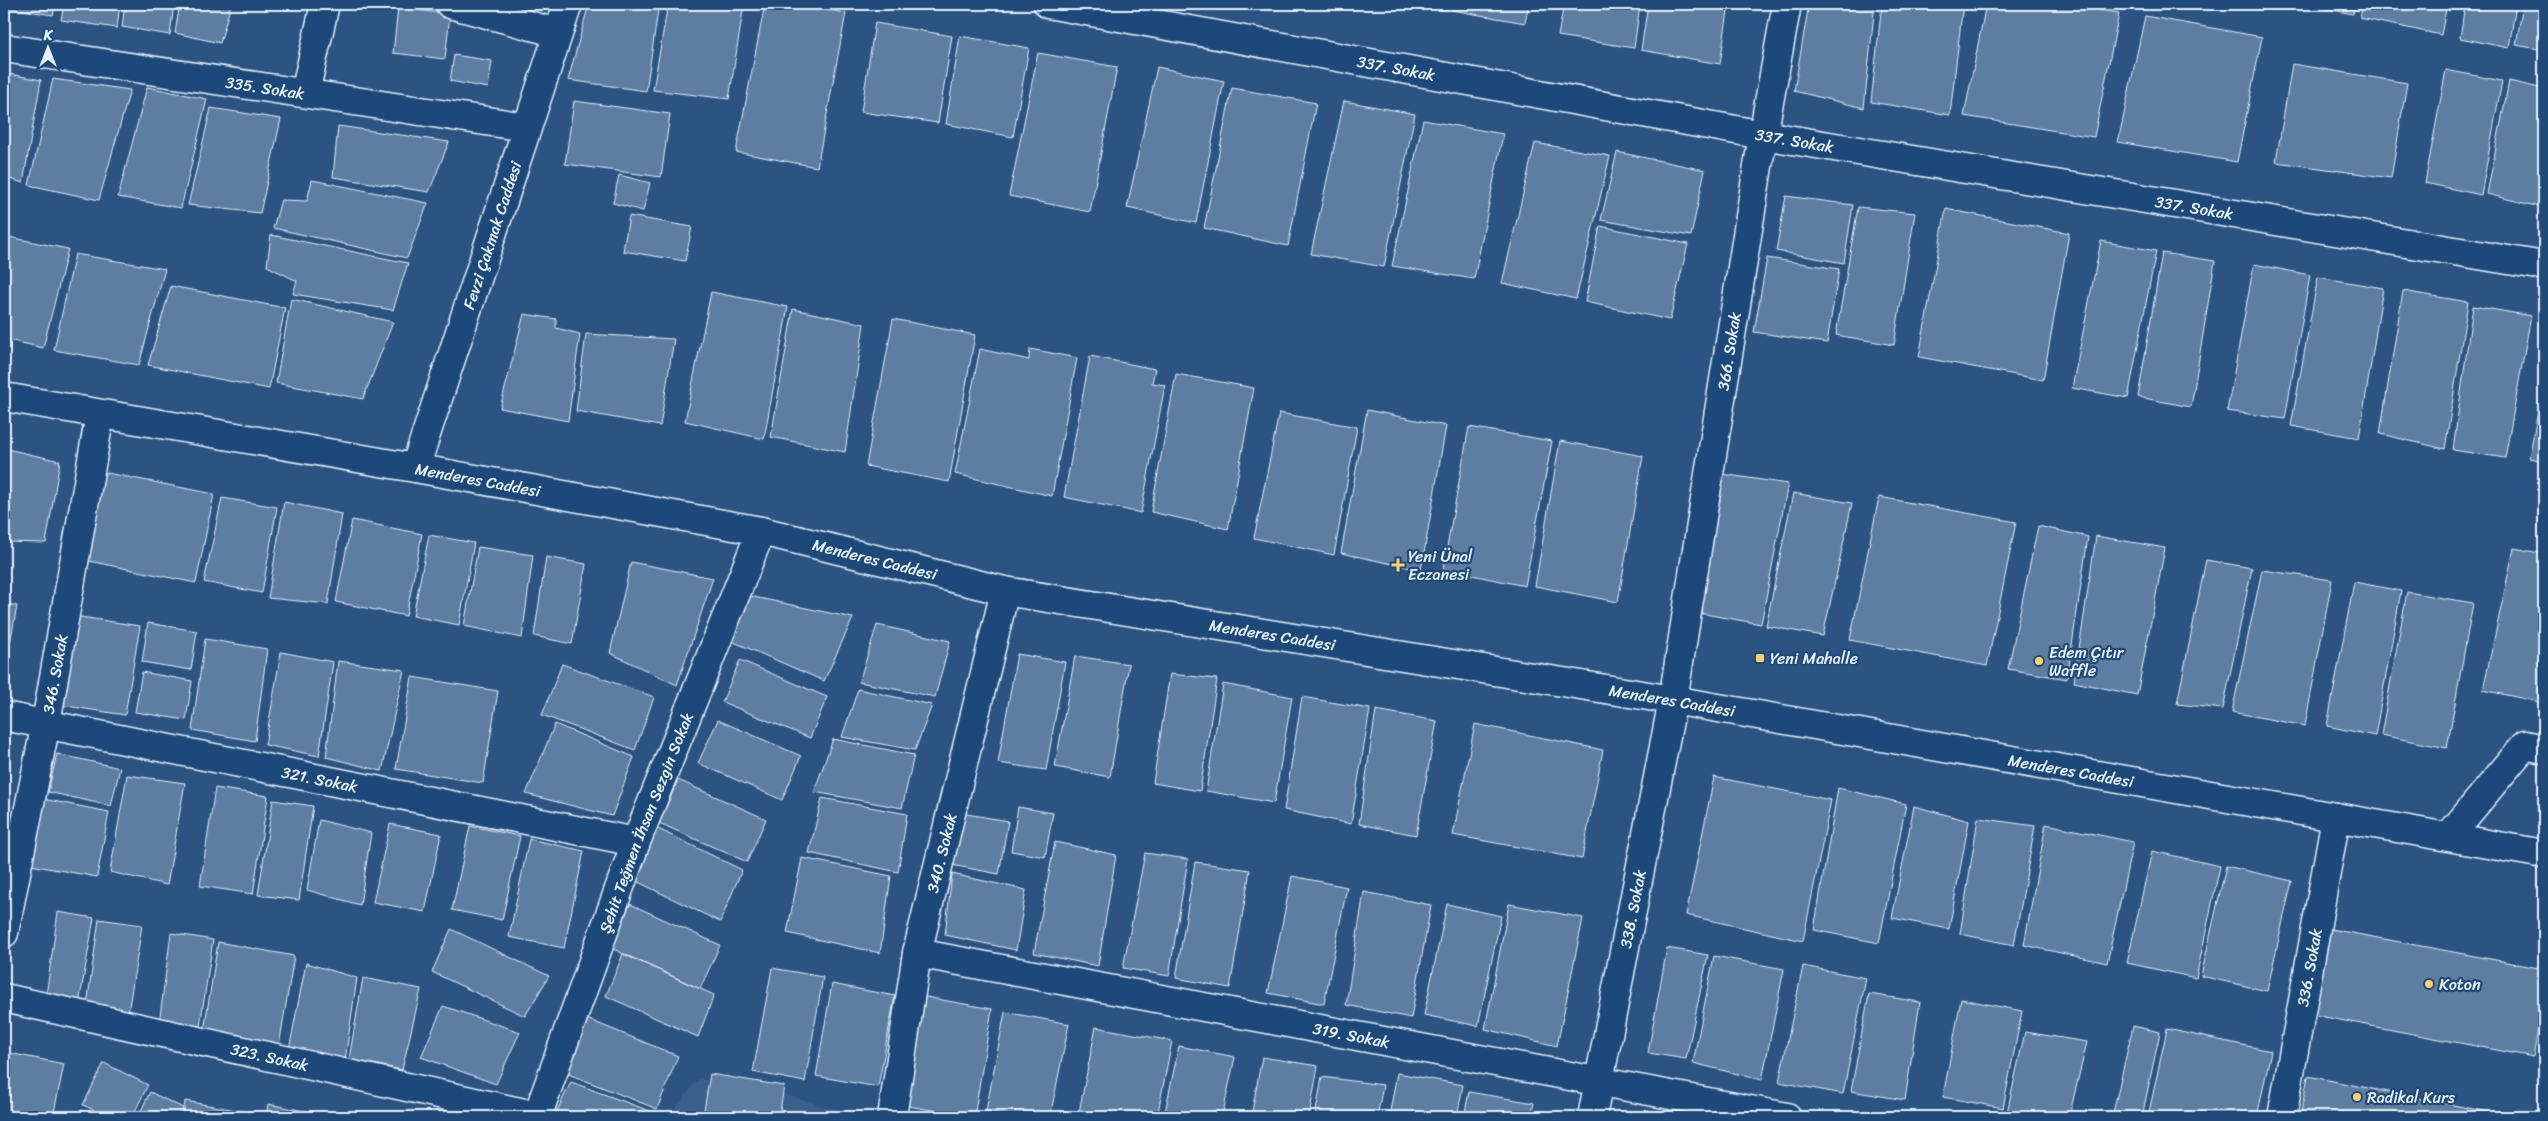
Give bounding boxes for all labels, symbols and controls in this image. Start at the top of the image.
north arrow [22,22,72,72]
text: K [43,23,54,48]
street label: 337. Sokak [1355,47,1438,90]
street label: 335. Sokak [223,68,307,108]
street label: 337. Sokak [1753,120,1836,162]
street label: Fevzi Çakmak Caddesi [454,157,530,313]
street label: 337. Sokak [2153,187,2236,229]
street label: 366. Sokak [1709,309,1750,393]
street label: Menderes Caddesi [413,454,544,506]
street label: Menderes Caddesi [809,530,941,589]
place label: Yeni Ünal Eczanesi [1408,542,1473,589]
marker: Yeni Ünal Eczanesi [1392,559,1404,571]
street label: Menderes Caddesi [1207,611,1338,660]
street label: 346. Sokak [34,632,76,716]
place label: Edem Çıtır Waffle [2049,638,2125,685]
place label: Yeni Mahalle [1770,644,1858,673]
marker: Yeni Mahalle [1754,652,1766,664]
marker: Edem Çıtır Waffle [2033,655,2045,667]
street label: Menderes Caddesi [1607,676,1738,726]
street label: Şehit Teğmen İhsan Sezgin Sokak [590,708,702,937]
street label: Menderes Caddesi [2006,745,2137,796]
street label: 321. Sokak [279,758,361,801]
street label: 340. Sokak [918,810,966,896]
street label: 338. Sokak [1611,867,1655,951]
street label: 336. Sokak [2288,926,2331,1009]
place label: Koton [2439,970,2481,999]
marker: Koton [2423,978,2435,990]
street label: 319. Sokak [1310,1014,1393,1057]
street label: 323. Sokak [228,1034,312,1080]
place label: Radikal Kurs [2367,1083,2456,1112]
marker: Radikal Kurs [2351,1091,2363,1103]

